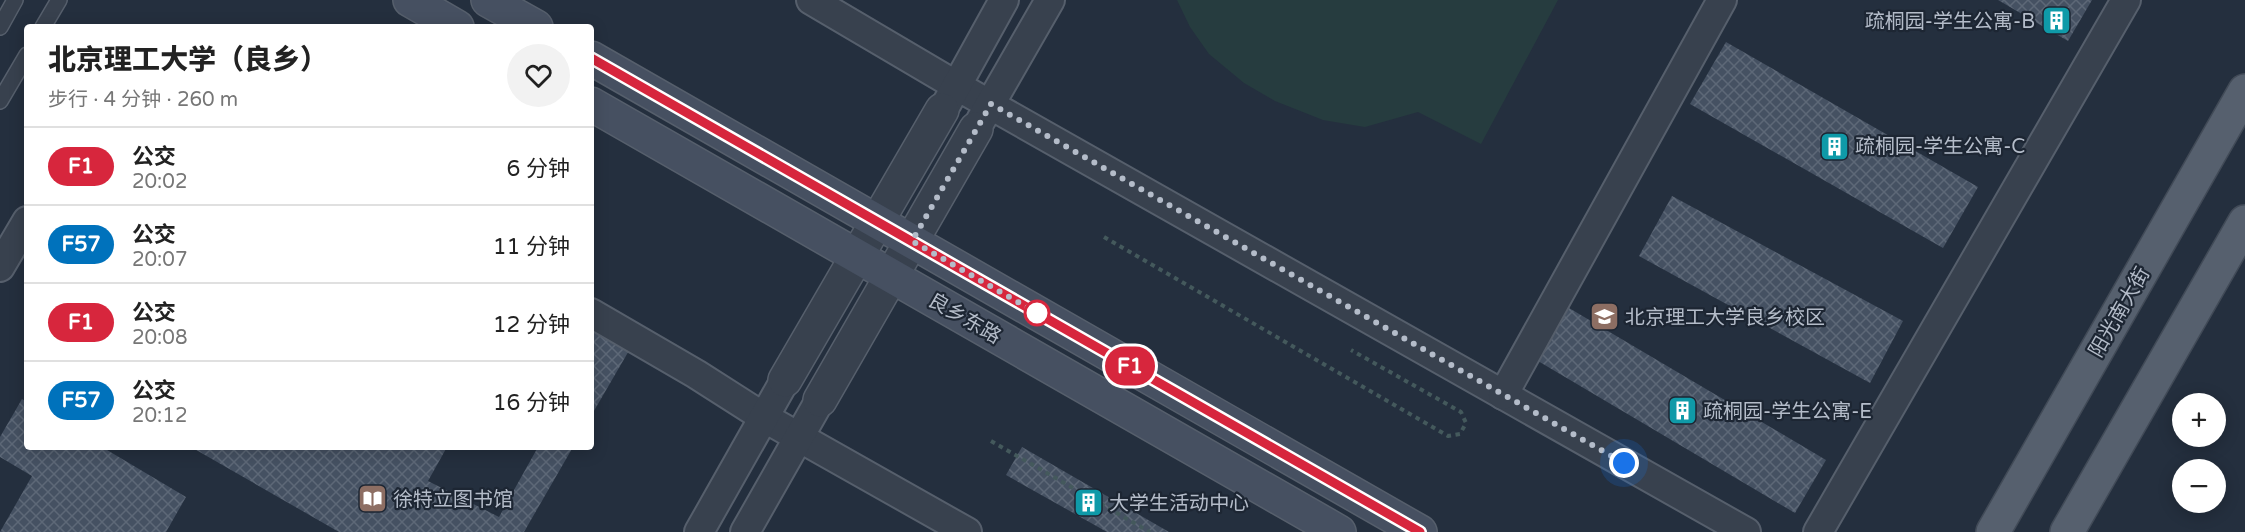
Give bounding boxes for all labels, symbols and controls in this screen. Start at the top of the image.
building icon: 疏桐园-学生公寓-B [2040,5,2072,37]
place label: 疏桐园-学生公寓-B [1865,10,2035,34]
text: 北京理工大学（良乡） [48,43,328,77]
button: heart [507,44,570,107]
text: 步行 · 4 分钟 · 260 m [48,88,238,112]
building icon: 疏桐园-学生公寓-C [1818,130,1850,162]
place label: 疏桐园-学生公寓-C [1855,135,2025,159]
text: 公交 [132,144,176,170]
text: F1 [68,154,94,179]
text: 6 分钟 [506,156,570,182]
text: 20:02 [132,170,187,194]
text: 公交 [132,222,176,248]
text: F57 [61,232,101,257]
text: 11 分钟 [493,234,570,260]
text: 20:07 [132,248,187,272]
street label: 阳光南大街 [2084,263,2155,362]
street label: 良乡东路 [924,288,1005,349]
text: 公交 [132,300,176,326]
unlabelled marker [1024,300,1050,326]
school or university icon: 北京理工大学良乡校区 [1588,301,1620,333]
place label: 北京理工大学良乡校区 [1625,306,1825,330]
text: F1 [68,310,94,335]
text: 12 分钟 [493,312,570,338]
text: 20:08 [132,326,187,350]
line badge: F1 [1103,346,1157,386]
text: F1 [1117,354,1143,379]
text: 公交 [132,378,176,404]
text: F57 [61,388,101,413]
text: 16 分钟 [493,390,570,416]
map controls [2172,393,2226,513]
button: + [2172,393,2226,447]
building icon: 疏桐园-学生公寓-E [1666,395,1698,427]
place label: 疏桐园-学生公寓-E [1703,400,1872,424]
text: 20:12 [132,404,187,428]
your location [1609,448,1639,478]
button: − [2172,459,2226,513]
library icon: 徐特立图书馆 [356,483,388,515]
building icon: 大学生活动中心 [1072,487,1104,519]
place label: 徐特立图书馆 [393,488,513,512]
place label: 大学生活动中心 [1109,492,1249,516]

